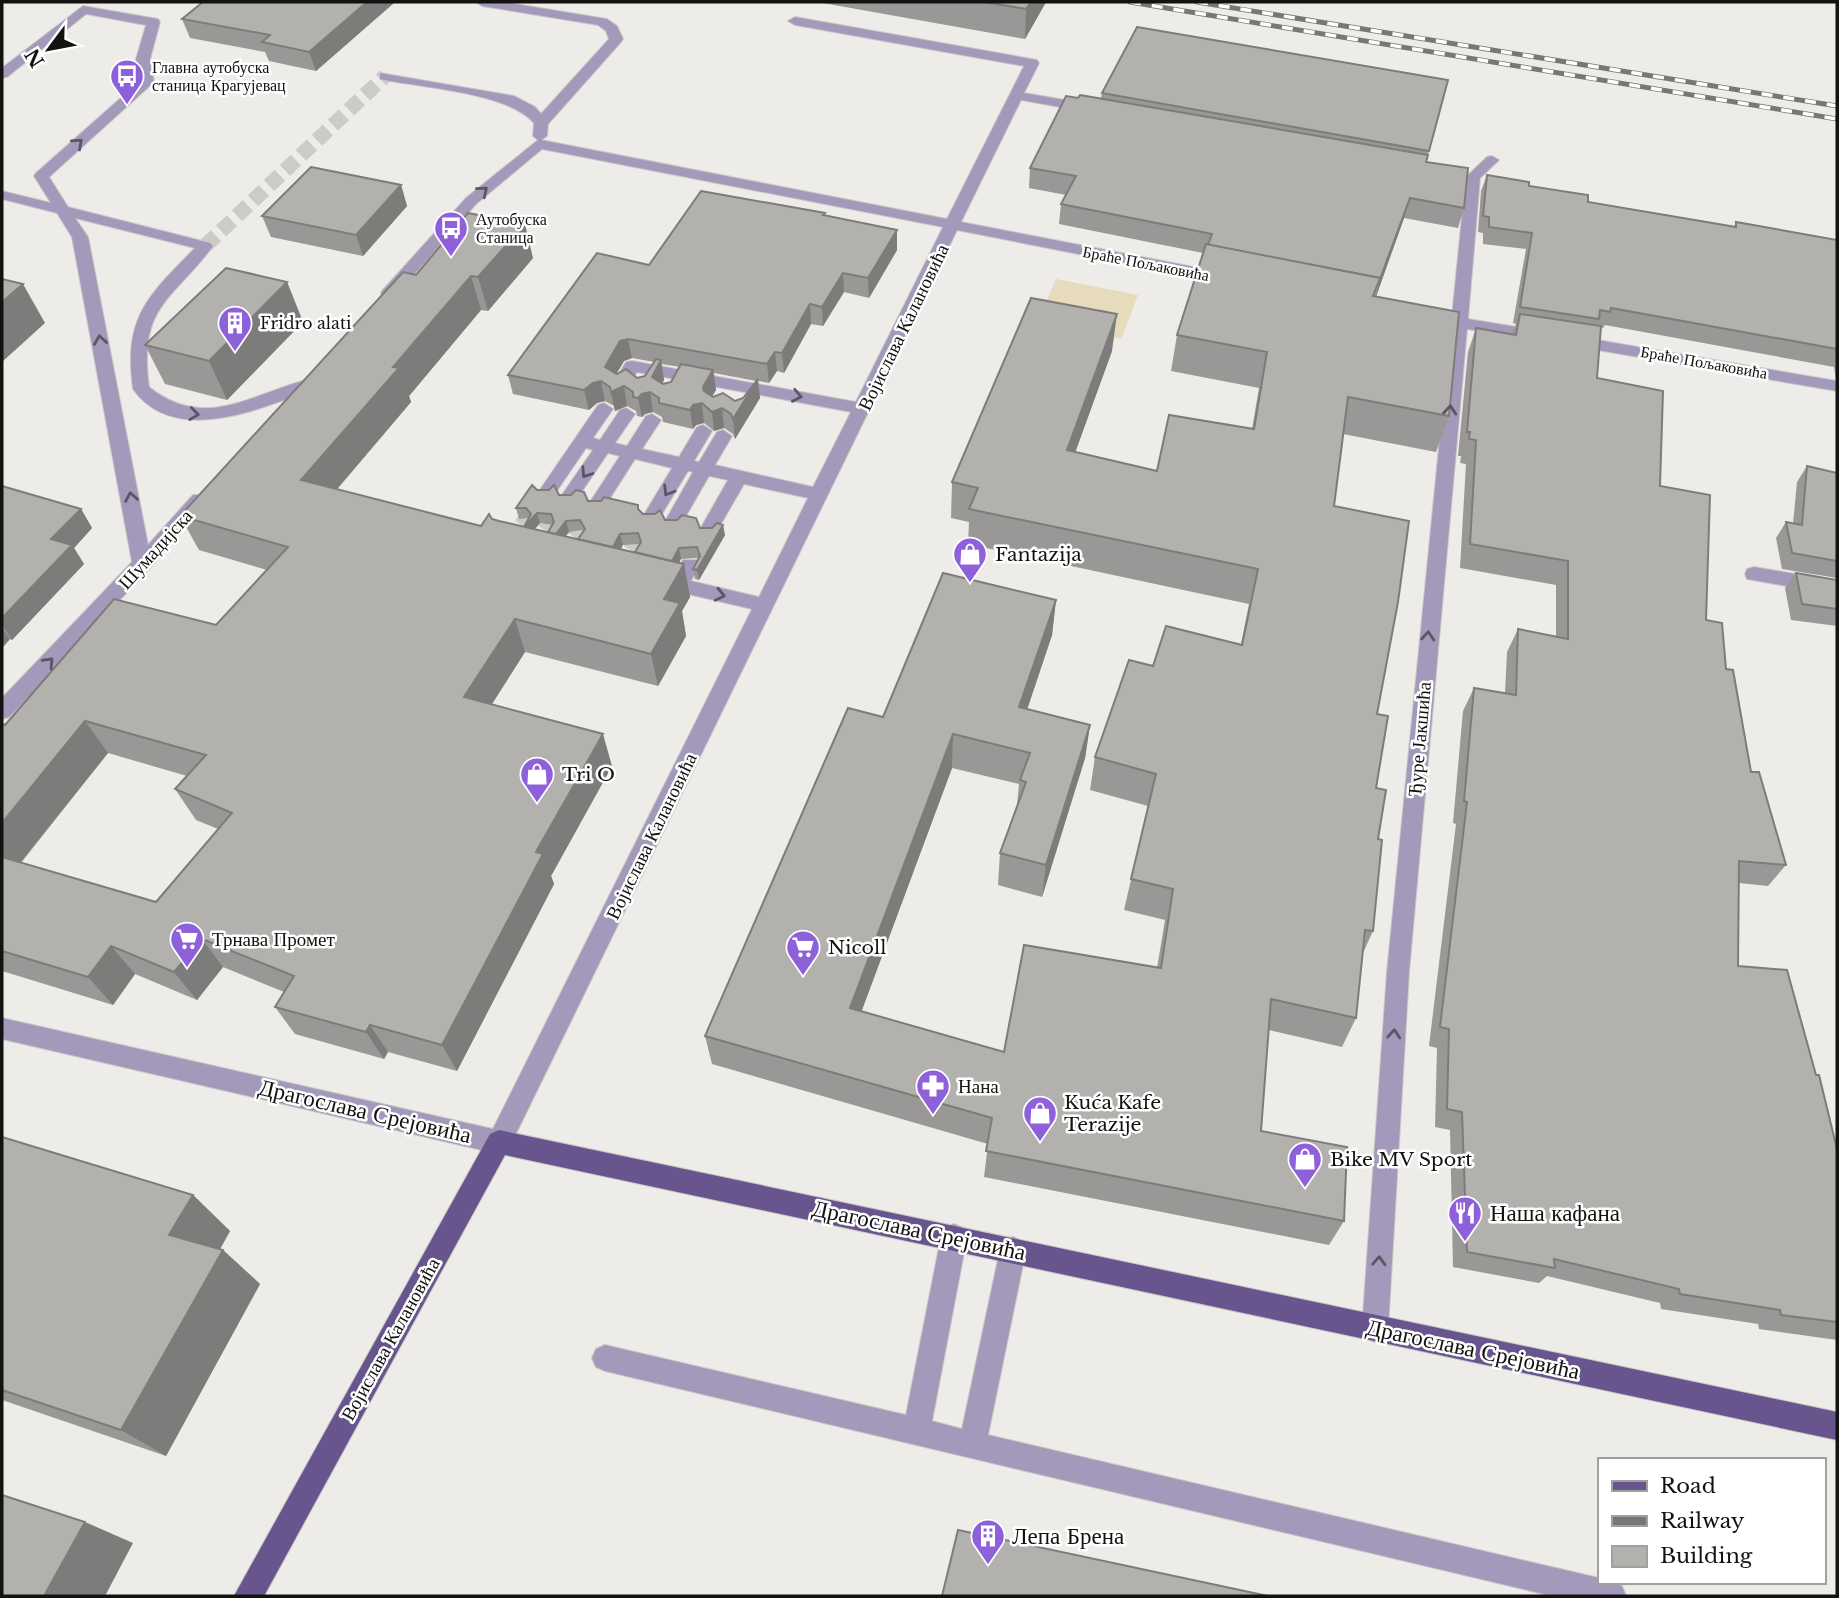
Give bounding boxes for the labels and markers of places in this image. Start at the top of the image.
bus stop icon: Главна аутобуска станица Крагујевац [108,57,146,106]
place label: Главна аутобуска станица Крагујевац [152,57,286,95]
bus stop icon: Аутобуска Станица [432,209,470,258]
place label: Аутобуска Станица [476,209,547,247]
building icon: Fridro alati [216,304,254,353]
place label: Fridro alati [260,313,352,333]
shop icon: Fantazija [951,535,989,584]
place label: Fantazija [995,543,1082,566]
shop icon: Tri O [518,755,556,804]
place label: Tri O [562,763,615,786]
supermarket icon: Трнава Промет [168,920,206,969]
place label: Трнава Промет [212,928,335,951]
supermarket icon: Nicoll [784,928,822,977]
place label: Nicoll [828,936,886,959]
pharmacy icon: Нана [914,1067,952,1116]
place label: Нана [958,1075,999,1098]
place label: Kuća Kafe Terazije [1064,1091,1161,1136]
shop icon: Kuća Kafe Terazije [1021,1094,1059,1143]
shop icon: Bike MV Sport [1286,1140,1324,1189]
place label: Bike MV Sport [1330,1148,1473,1171]
restaurant icon: Наша кафана [1446,1194,1484,1243]
place label: Наша кафана [1490,1199,1620,1227]
building icon: Лепа Брена [969,1517,1007,1566]
place label: Лепа Брена [1012,1522,1124,1550]

